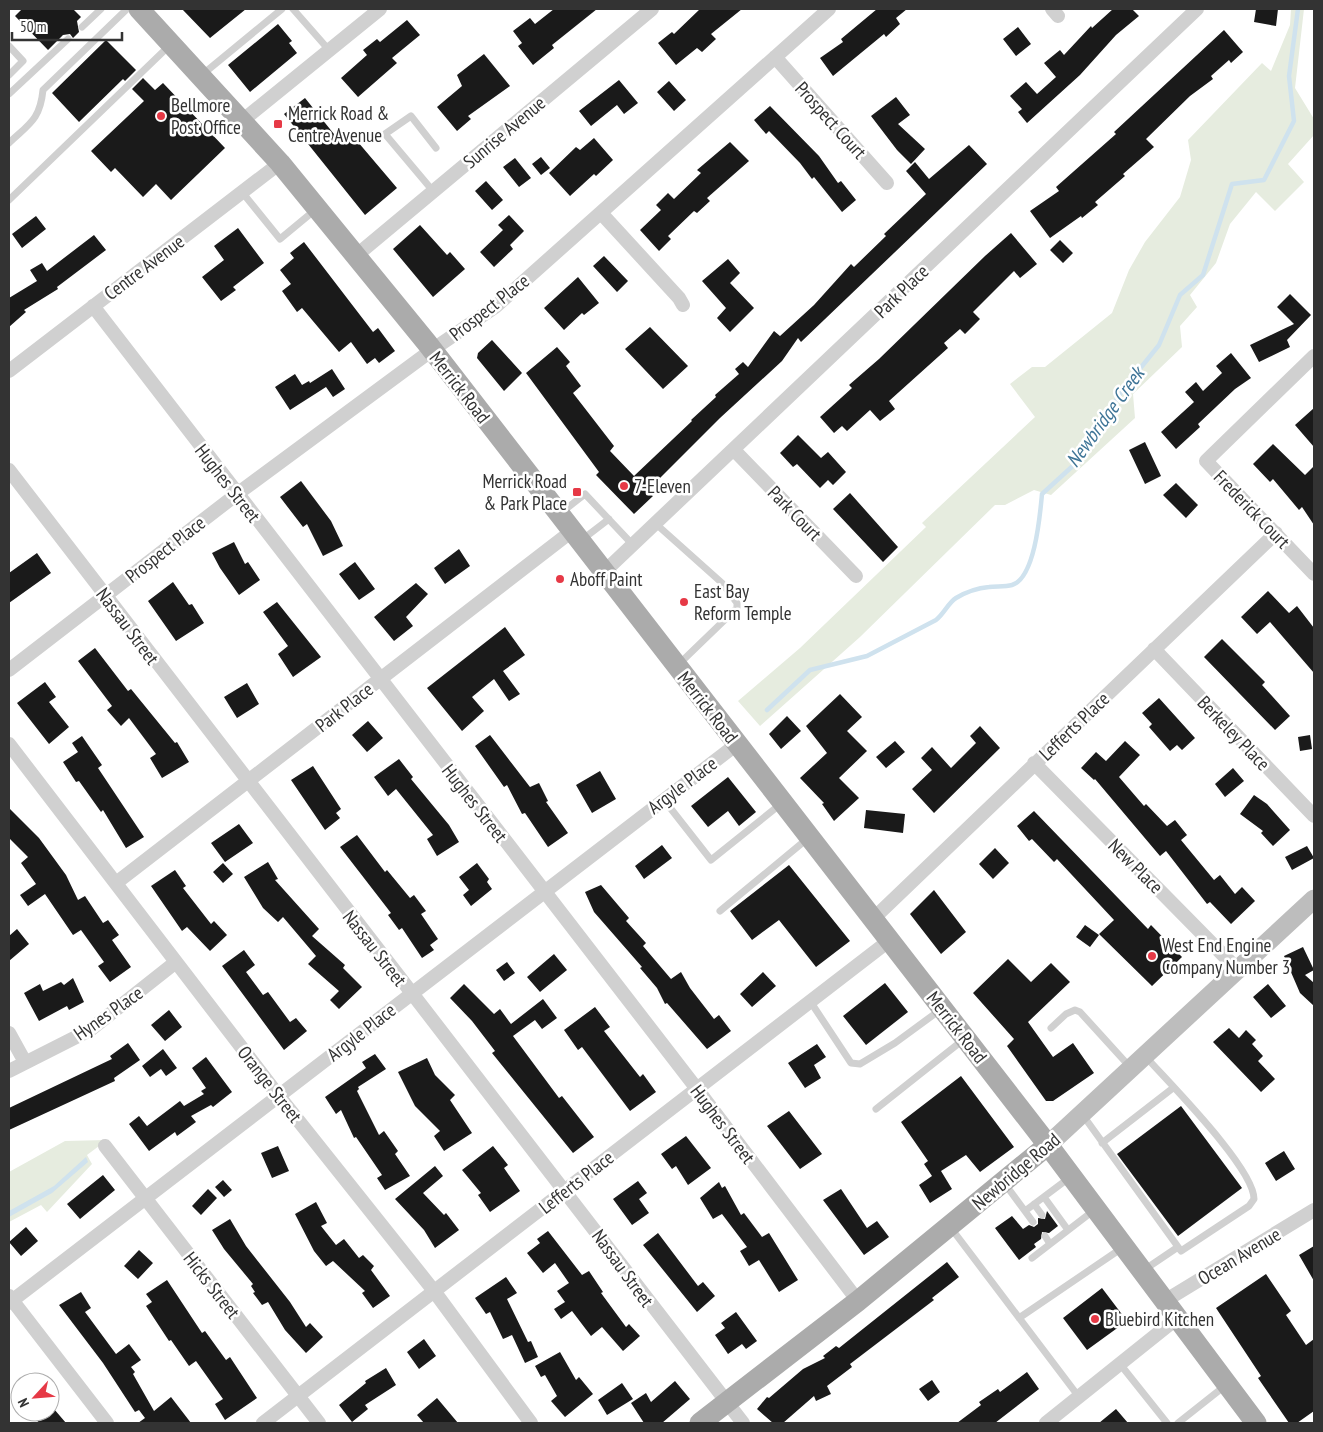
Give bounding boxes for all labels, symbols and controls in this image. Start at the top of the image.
scale bar [12,10,122,42]
text: 50 m [20,17,46,36]
street label: Prospect Court [790,77,872,164]
street label: Sunrise Avenue [458,91,550,173]
place label: Bellmore Post Office [171,93,241,139]
place label: Merrick Road & Centre Avenue [288,101,389,147]
marker: Bellmore Post Office [155,110,167,122]
marker: Merrick Road & Centre Avenue [272,118,284,130]
street label: Centre Avenue [99,229,189,305]
street label: Park Place [869,259,933,323]
street label: Prospect Place [444,268,534,346]
street label: Merrick Road [424,346,496,428]
water label: Newbridge Creek [1060,360,1151,472]
street label: Hughes Street [190,439,266,527]
street label: Frederick Court [1209,465,1296,554]
place label: Merrick Road & Park Place [482,469,567,515]
place label: 7-Eleven [634,474,691,498]
marker: 7-Eleven [618,480,630,492]
street label: Park Court [763,480,828,546]
marker: Merrick Road & Park Place [571,486,583,498]
street label: Prospect Place [120,510,210,588]
place label: Aboff Paint [570,567,643,591]
marker: Aboff Paint [554,573,566,585]
place label: East Bay Reform Temple [694,579,792,625]
street label: Nassau Street [91,583,165,670]
marker: East Bay Reform Temple [678,596,690,608]
street label: Merrick Road [672,666,744,748]
street label: Park Place [310,677,378,737]
street label: Lefferts Place [1034,687,1114,765]
street label: Berkeley Place [1193,691,1276,775]
street label: Argyle Place [643,751,722,819]
street label: Hughes Street [437,759,513,847]
street label: New Place [1104,834,1169,899]
street label: Nassau Street [338,905,413,991]
place label: West End Engine Company Number 3 [1162,933,1290,979]
marker: West End Engine Company Number 3 [1146,950,1158,962]
street label: Hynes Place [69,980,147,1045]
street label: Merrick Road [921,986,993,1068]
street label: Argyle Place [322,998,400,1066]
street label: Orange Street [233,1041,308,1128]
street label: Hughes Street [686,1080,761,1169]
street label: Newbridge Road [967,1127,1065,1215]
street label: Lefferts Place [534,1145,618,1219]
street label: Ocean Avenue [1193,1222,1285,1290]
street label: Nassau Street [587,1225,660,1312]
street label: Hicks Street [178,1247,246,1324]
place label: Bluebird Kitchen [1105,1307,1214,1331]
marker: Bluebird Kitchen [1089,1313,1101,1325]
north arrow [10,1372,60,1422]
text: N [14,1395,33,1410]

